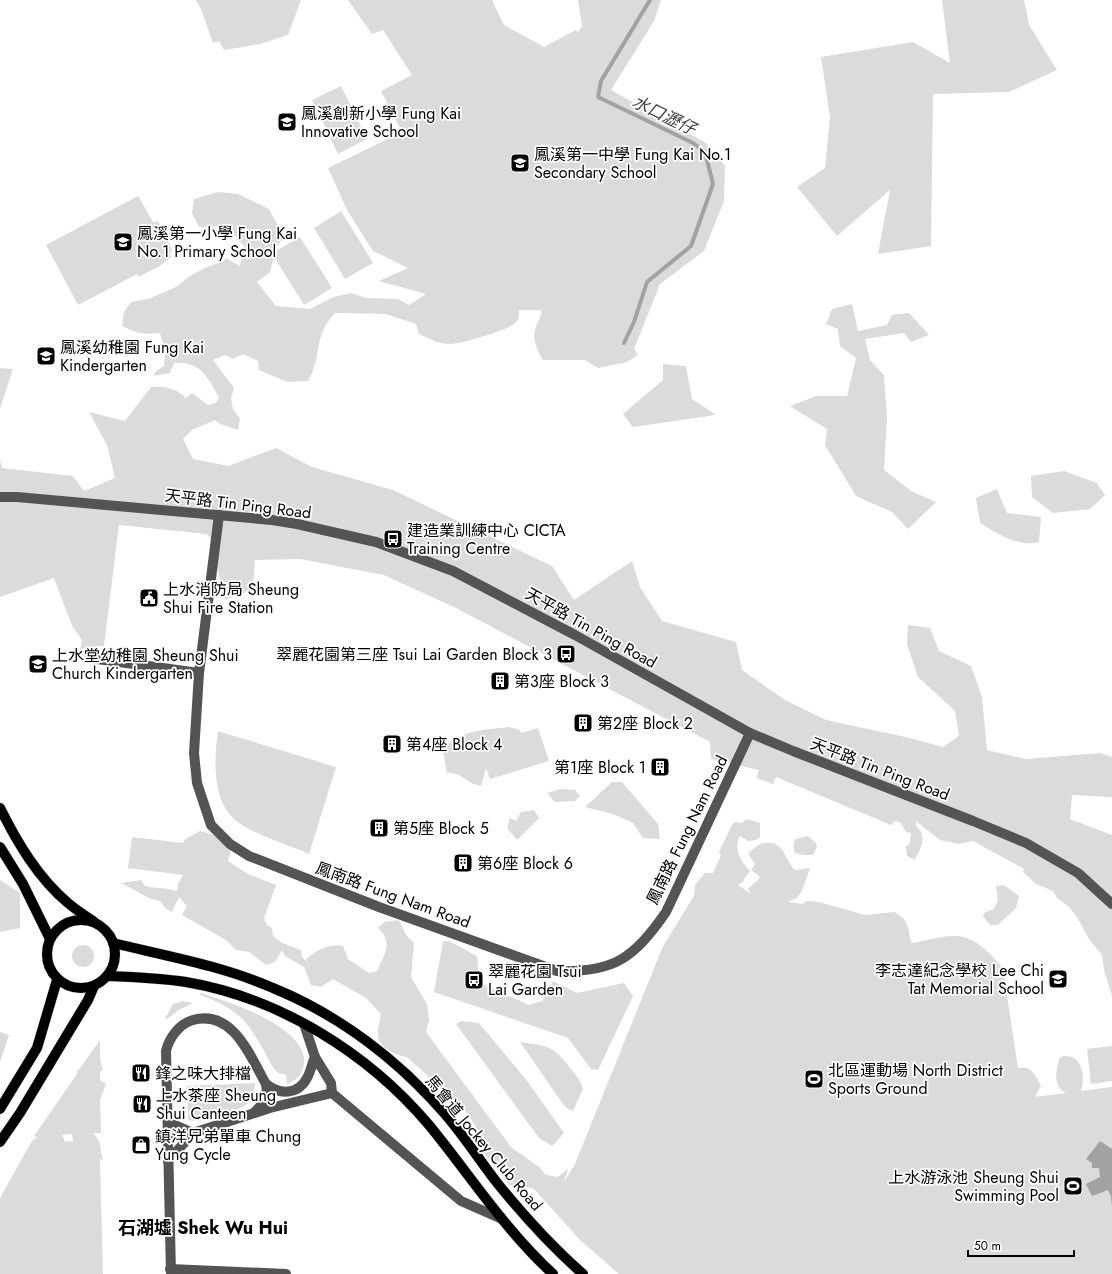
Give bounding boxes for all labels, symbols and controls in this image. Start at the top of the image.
water label: 水口瀝仔 [628,89,703,142]
place label: 鳳溪創新小學 Fung Kai Innovative School [301,102,461,143]
school or university icon: 鳳溪創新小學 Fung Kai Innovative School [276,111,298,133]
place label: 鳳溪第一中學 Fung Kai No.1 Secondary School [534,143,731,184]
school or university icon: 鳳溪第一中學 Fung Kai No.1 Secondary School [509,152,531,174]
place label: 鳳溪第一小學 Fung Kai No.1 Primary School [137,222,297,263]
school or university icon: 鳳溪第一小學 Fung Kai No.1 Primary School [112,231,134,253]
place label: 鳳溪幼稚園 Fung Kai Kindergarten [60,336,204,377]
school or university icon: 鳳溪幼稚園 Fung Kai Kindergarten [35,345,57,367]
street label: 天平路 Tin Ping Road [163,484,313,524]
place label: 建造業訓練中心 CICTA Training Centre [407,519,566,560]
bus stop icon: 建造業訓練中心 CICTA Training Centre [382,528,404,550]
place label: 上水消防局 Sheung Shui Fire Station [163,578,299,619]
street label: 天平路 Tin Ping Road [521,582,661,674]
public building icon: 上水消防局 Sheung Shui Fire Station [138,587,160,609]
place label: 翠麗花園第三座 Tsui Lai Garden Block 3 [276,643,552,666]
bus stop icon: 翠麗花園第三座 Tsui Lai Garden Block 3 [555,643,577,665]
place label: 上水堂幼稚園 Sheung Shui Church Kindergarten [52,644,239,685]
school or university icon: 上水堂幼稚園 Sheung Shui Church Kindergarten [27,653,49,675]
building icon: 第3座 Block 3 [489,670,511,692]
place label: 第3座 Block 3 [514,670,609,693]
building icon: 第2座 Block 2 [572,712,594,734]
place label: 第2座 Block 2 [597,712,693,735]
street label: 天平路 Tin Ping Road [807,732,953,806]
building icon: 第4座 Block 4 [381,733,403,755]
place label: 第4座 Block 4 [406,733,502,756]
street label: 鳳南路 Fung Nam Road [641,752,733,908]
place label: 第1座 Block 1 [554,756,646,779]
building icon: 第1座 Block 1 [649,756,671,778]
building icon: 第5座 Block 5 [368,817,390,839]
place label: 第5座 Block 5 [393,817,489,840]
building icon: 第6座 Block 6 [452,852,474,874]
place label: 第6座 Block 6 [477,852,573,875]
street label: 鳳南路 Fung Nam Road [312,856,474,934]
place label: 李志達紀念學校 Lee Chi Tat Memorial School [875,959,1044,1000]
place label: 翠麗花園 Tsui Lai Garden [488,960,582,1001]
school or university icon: 李志達紀念學校 Lee Chi Tat Memorial School [1047,968,1069,990]
bus stop icon: 翠麗花園 Tsui Lai Garden [463,969,485,991]
place label: 北區運動場 North District Sports Ground [828,1059,1003,1100]
restaurant icon: 鋒之味大排檔 [130,1062,152,1084]
place label: 鋒之味大排檔 [155,1062,251,1085]
sports icon: 北區運動場 North District Sports Ground [803,1068,825,1090]
street label: 馬會道 Jockey Club Road [420,1070,548,1216]
place label: 上水茶座 Sheung Shui Canteen [156,1084,276,1125]
restaurant icon: 上水茶座 Sheung Shui Canteen [131,1093,153,1115]
place label: 鎮洋兄弟單車 Chung Yung Cycle [155,1125,301,1166]
shop icon: 鎮洋兄弟單車 Chung Yung Cycle [130,1134,152,1156]
place label: 上水游泳池 Sheung Shui Swimming Pool [888,1166,1059,1207]
sports icon: 上水游泳池 Sheung Shui Swimming Pool [1062,1175,1084,1197]
district label: 石湖墟 Shek Wu Hui [118,1215,288,1241]
scale bar [968,1232,1074,1258]
text: 50 m [974,1237,1001,1255]

